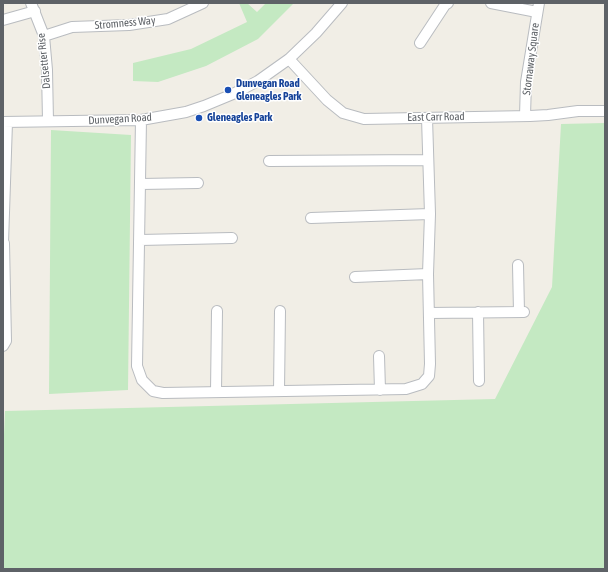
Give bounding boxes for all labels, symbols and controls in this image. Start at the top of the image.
street label: Stromness Way [94,14,156,32]
street label: Stornaway Square [520,22,542,96]
street label: Dalsetter Rise [35,32,53,90]
place label: Dunvegan Road Gleneagles Park [236,77,301,103]
marker: Dunvegan Road Gleneagles Park [223,85,233,95]
street label: East Carr Road [407,110,465,124]
street label: Dunvegan Road [88,111,152,127]
place label: Gleneagles Park [207,111,272,125]
marker: Gleneagles Park [194,113,204,123]

